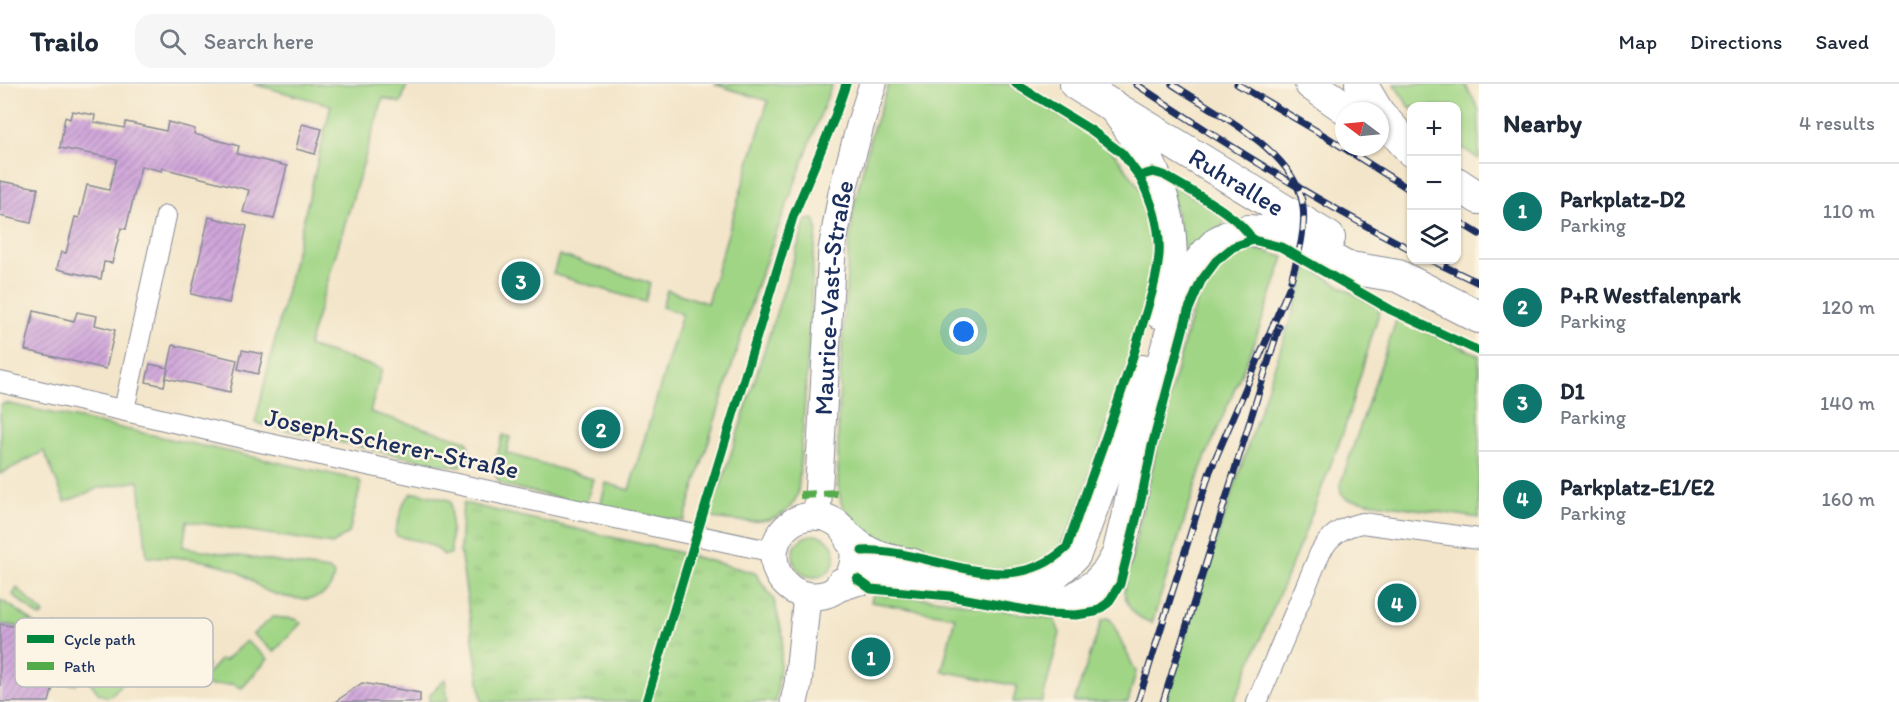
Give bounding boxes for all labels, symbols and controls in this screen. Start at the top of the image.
search box [135,14,555,68]
text: Trailo [30,24,99,58]
icon: search [156,25,189,58]
text: Search here [204,28,314,55]
text: Map [1619,29,1657,54]
text: Directions [1690,29,1782,54]
text: Saved [1815,29,1869,54]
north arrow [1335,102,1389,156]
map controls [1407,102,1461,264]
button: + [1407,102,1461,156]
text: Nearby [1503,107,1582,139]
text: 4 results [1799,111,1875,135]
street label: Ruhrallee [1183,140,1290,223]
button: − [1407,156,1461,210]
street label: Maurice-Vast-Straße [807,176,861,416]
text: Parkplatz-D2 [1560,186,1685,213]
text: 1 [1518,199,1527,223]
text: 110 m [1823,199,1875,223]
button: layers [1407,210,1461,264]
text: Parking [1560,213,1626,237]
pin: 3 [502,258,540,304]
text: P+R Westfalenpark [1560,282,1741,309]
text: 2 [1517,295,1528,319]
text: 120 m [1822,295,1875,319]
text: Parking [1560,309,1626,333]
your location [949,317,978,346]
text: D1 [1560,378,1585,405]
text: 3 [1517,391,1528,415]
text: 140 m [1820,391,1875,415]
street label: Joseph-Scherer-Straße [262,400,522,486]
text: Parking [1560,405,1626,429]
pin: 2 [582,406,620,452]
text: Parkplatz-E1/E2 [1560,474,1715,501]
text: 4 [1516,487,1529,511]
text: 160 m [1822,487,1875,511]
text: Parking [1560,501,1626,525]
pin: 4 [1378,580,1416,626]
legend [15,618,213,687]
text: Cycle path [64,630,136,649]
pin: 1 [852,634,890,680]
text: Path [64,657,95,676]

